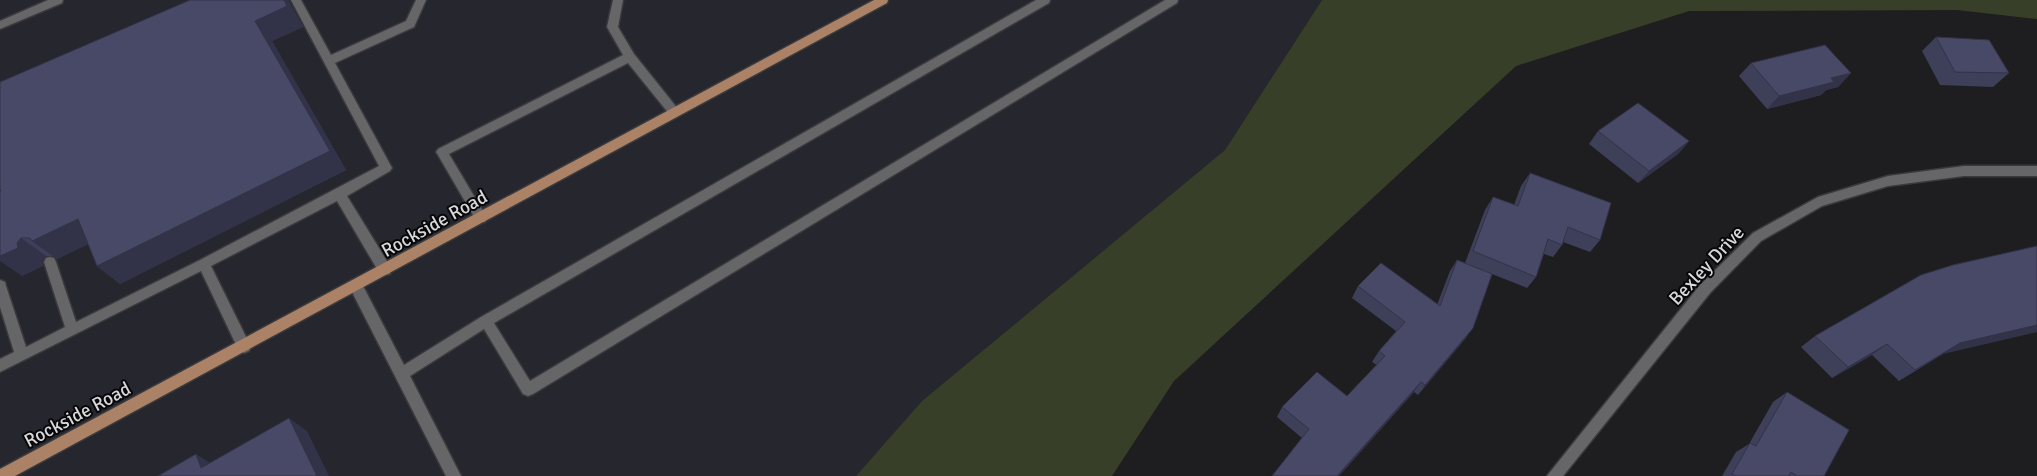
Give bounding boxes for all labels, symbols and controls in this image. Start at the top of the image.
street label: Rockside Road [377,185,492,263]
street label: Bexley Drive [1664,221,1750,310]
street label: Rockside Road [20,377,135,453]

